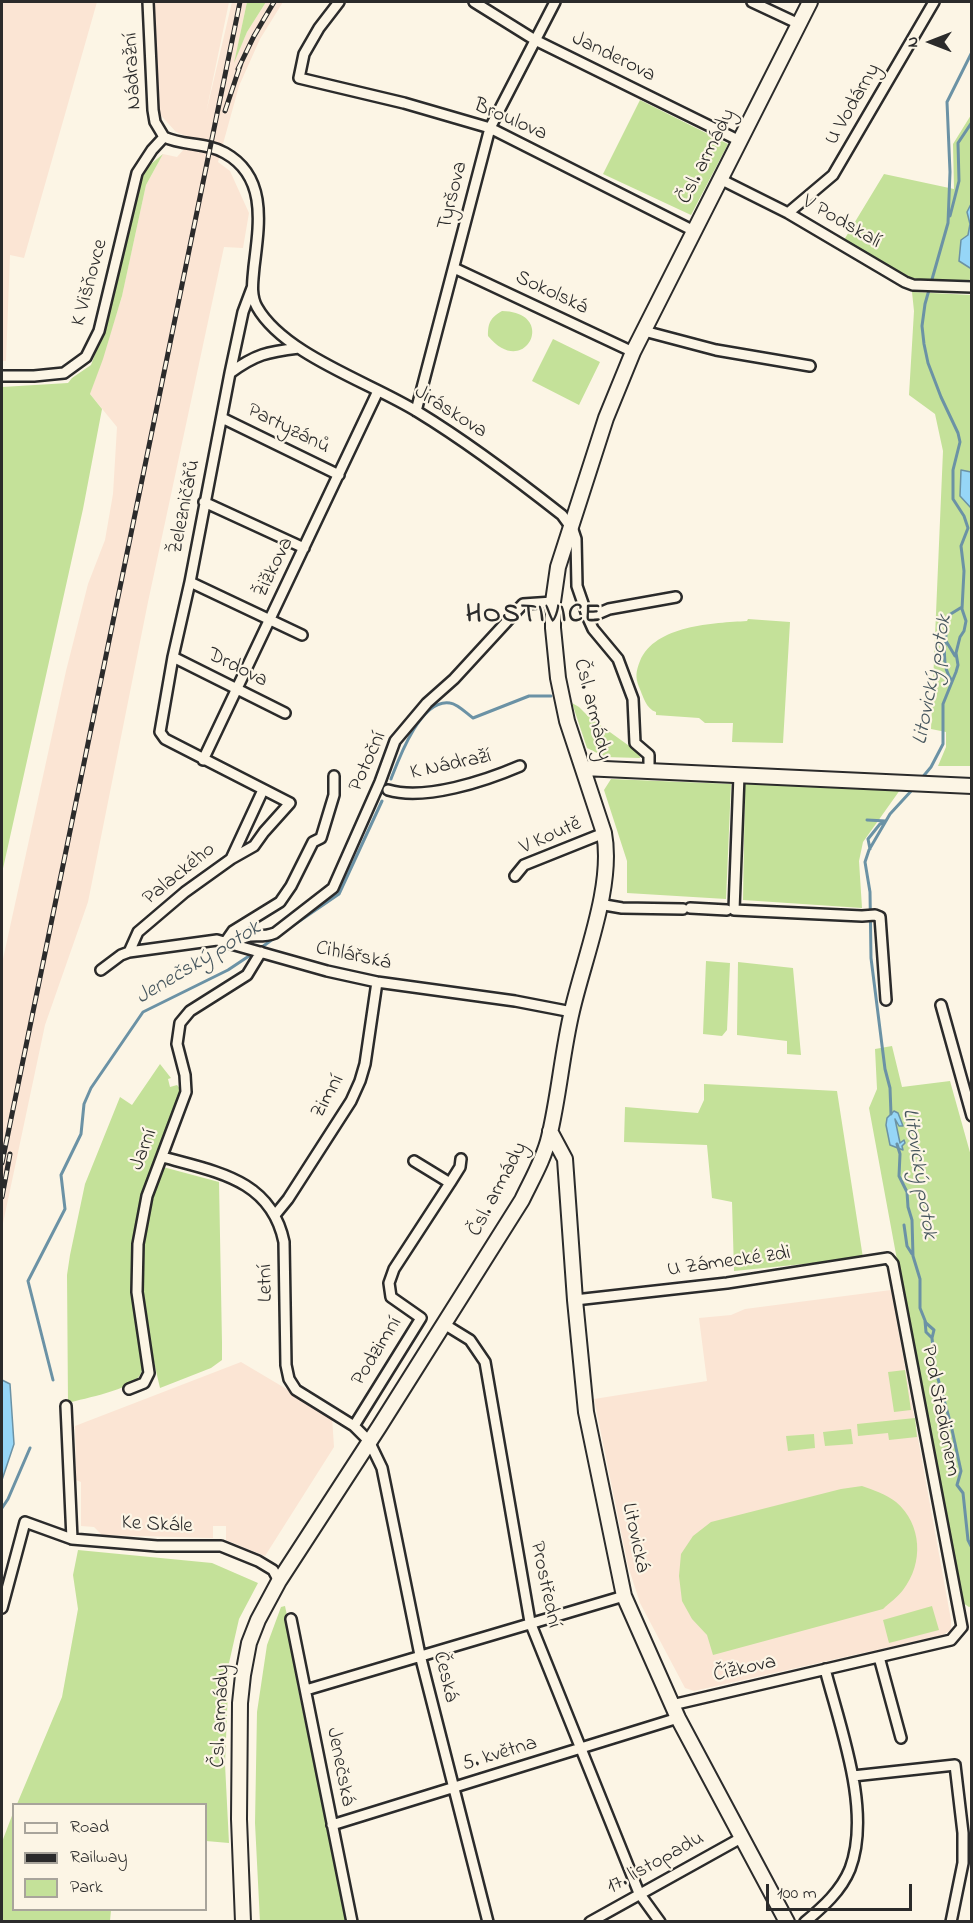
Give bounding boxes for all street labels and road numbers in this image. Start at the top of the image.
street label: Janderova [567,27,659,89]
street label: Nádražní [119,32,149,110]
street label: U Vodárny [821,60,887,150]
street label: Broulova [469,94,551,148]
street label: Čsl. armády [673,105,743,209]
street label: Tyršova [433,159,475,233]
street label: V Podskalí [797,190,885,256]
street label: K Višňovce [67,237,115,329]
street label: Sokolská [511,266,591,322]
street label: Jiráskova [409,381,491,445]
street label: Partyzánů [242,399,334,461]
street label: Železničářů [165,458,207,556]
street label: Žižkova [250,534,300,602]
street label: Drdova [203,644,271,694]
street label: Čsl. armády [566,657,616,763]
street label: Potoční [345,728,393,796]
street label: K Nádraží [408,745,494,787]
street label: V Koutě [516,812,586,862]
street label: Palackého [139,838,221,912]
street label: Cihlářská [313,937,393,977]
street label: Zimní [307,1071,351,1123]
street label: Jarní [126,1126,164,1174]
street label: Čsl. armády [464,1138,534,1242]
street label: U Zámecké zdi [666,1242,792,1284]
street label: Letní [254,1264,280,1302]
street label: Podzimní [347,1313,409,1391]
street label: Pod Stadionem [914,1343,964,1479]
street label: Litovická [614,1501,654,1575]
street label: Ke Skále [121,1512,193,1540]
street label: Prostřední [523,1539,565,1631]
street label: Česká [426,1649,462,1705]
street label: Čížkova [711,1651,779,1689]
street label: Čsl. armády [207,1664,237,1768]
street label: Jenečská [319,1726,359,1808]
street label: 5. května [459,1732,541,1778]
street label: 17. listopadu [603,1827,709,1901]

